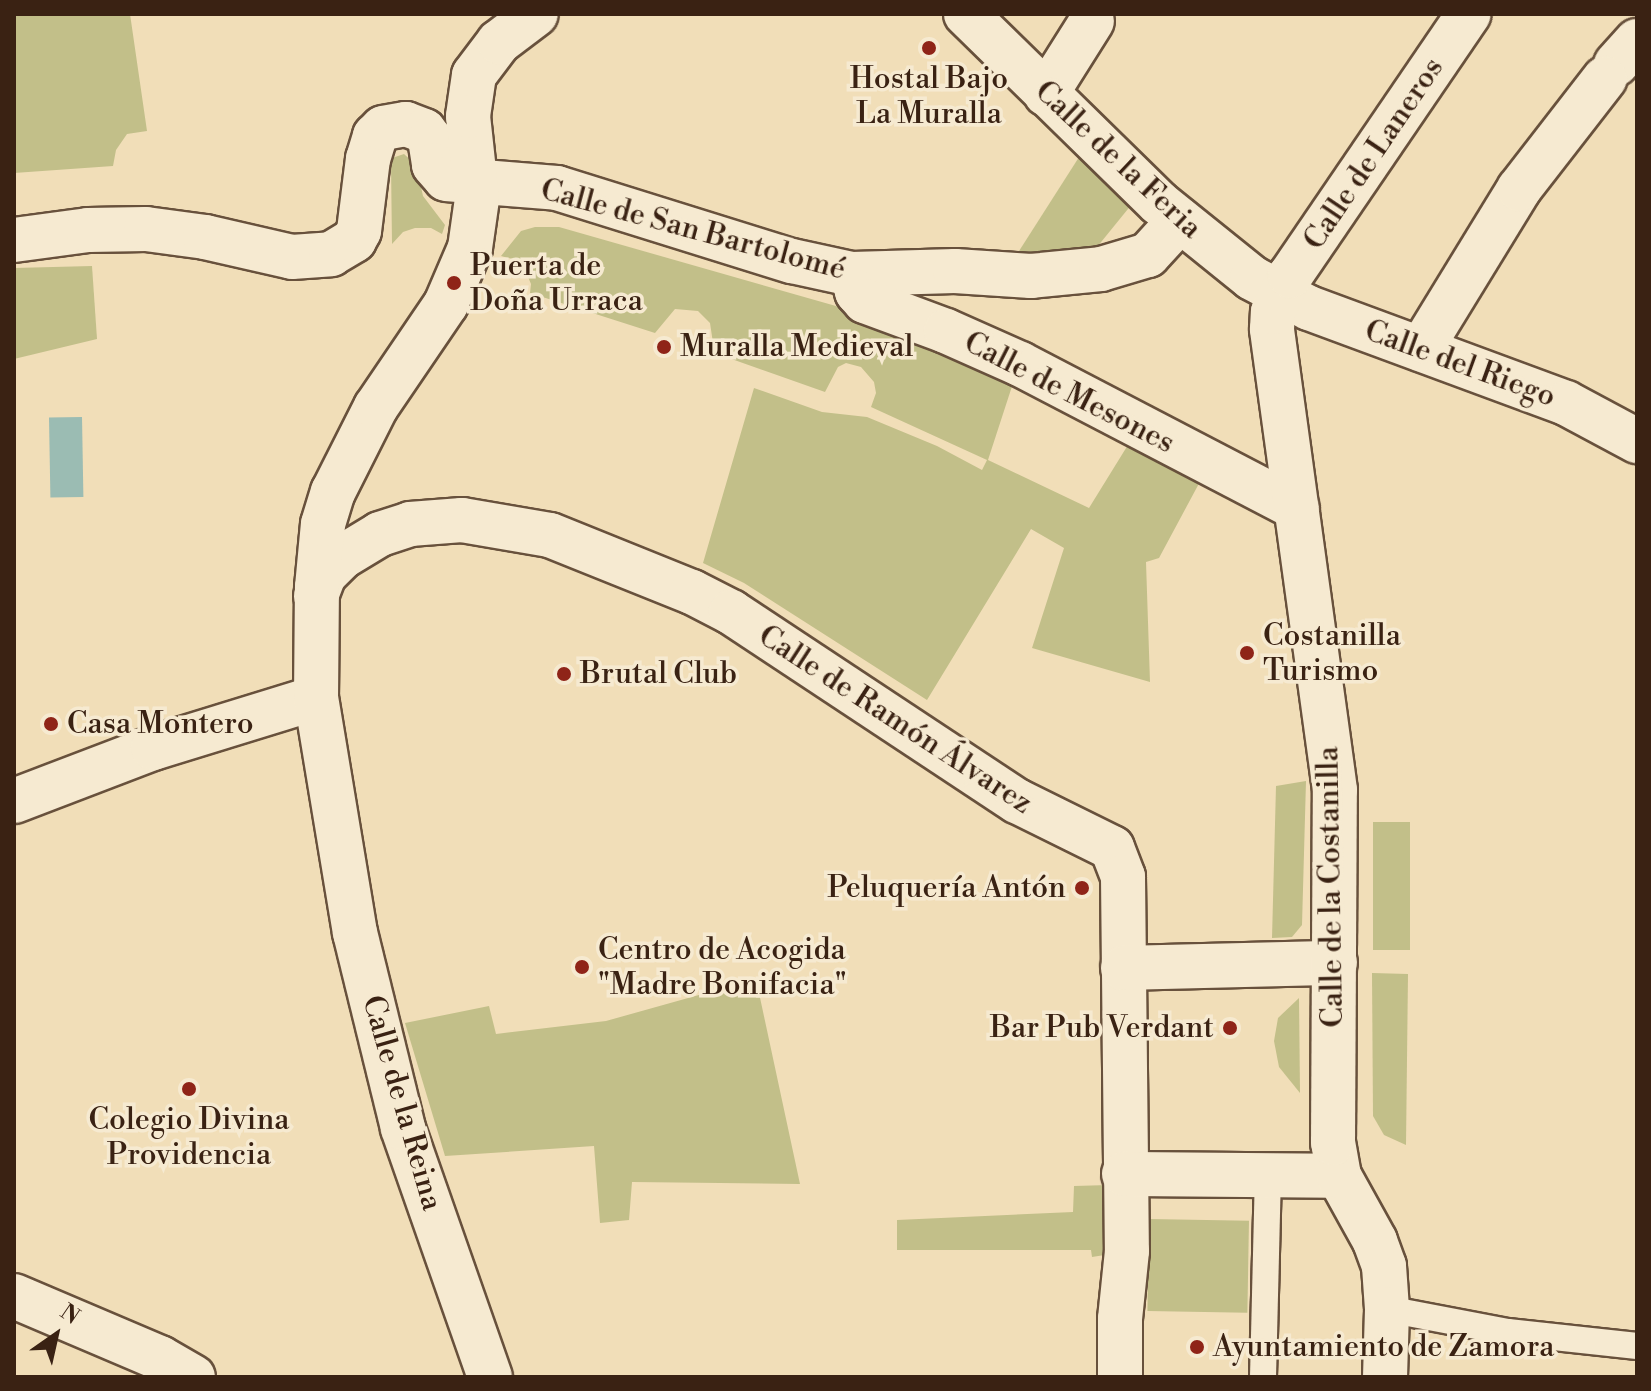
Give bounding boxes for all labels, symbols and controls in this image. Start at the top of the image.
marker: Hostal Bajo La Muralla [920,39,938,57]
street label: Calle de Laneros [1296,51,1452,257]
place label: Hostal Bajo La Muralla [850,61,1008,132]
street label: Calle de la Feria [1027,74,1209,246]
street label: Calle de San Bartolomé [537,172,849,288]
place label: Puerta de Doña Urraca [470,248,643,318]
marker: Puerta de Doña Urraca [445,274,463,292]
street label: Calle del Riego [1360,313,1560,415]
street label: Calle de Mesones [958,325,1180,461]
place label: Muralla Medieval [680,329,913,365]
marker: Muralla Medieval [655,338,673,356]
street label: Calle de Ramón Álvarez [751,618,1039,822]
place label: Costanilla Turismo [1263,618,1401,688]
marker: Costanilla Turismo [1238,644,1256,662]
place label: Brutal Club [580,656,737,692]
marker: Brutal Club [555,665,573,683]
place label: Casa Montero [67,706,254,742]
marker: Casa Montero [42,715,60,733]
street label: Calle de la Costanilla [1311,746,1351,1028]
place label: Peluquería Antón [827,870,1066,906]
marker: Peluquería Antón [1073,879,1091,897]
place label: Centro de Acogida "Madre Bonifacia" [598,932,846,1002]
marker: Centro de Acogida "Madre Bonifacia" [573,958,591,976]
street label: Calle de la Reina [354,991,450,1215]
place label: Bar Pub Verdant [990,1010,1214,1046]
marker: Bar Pub Verdant [1221,1019,1239,1037]
marker: Colegio Divina Providencia [180,1080,198,1098]
place label: Colegio Divina Providencia [88,1102,290,1172]
north arrow [16,1295,96,1375]
text: N [55,1299,84,1331]
place label: Ayuntamiento de Zamora [1213,1329,1554,1365]
marker: Ayuntamiento de Zamora [1188,1338,1206,1356]

